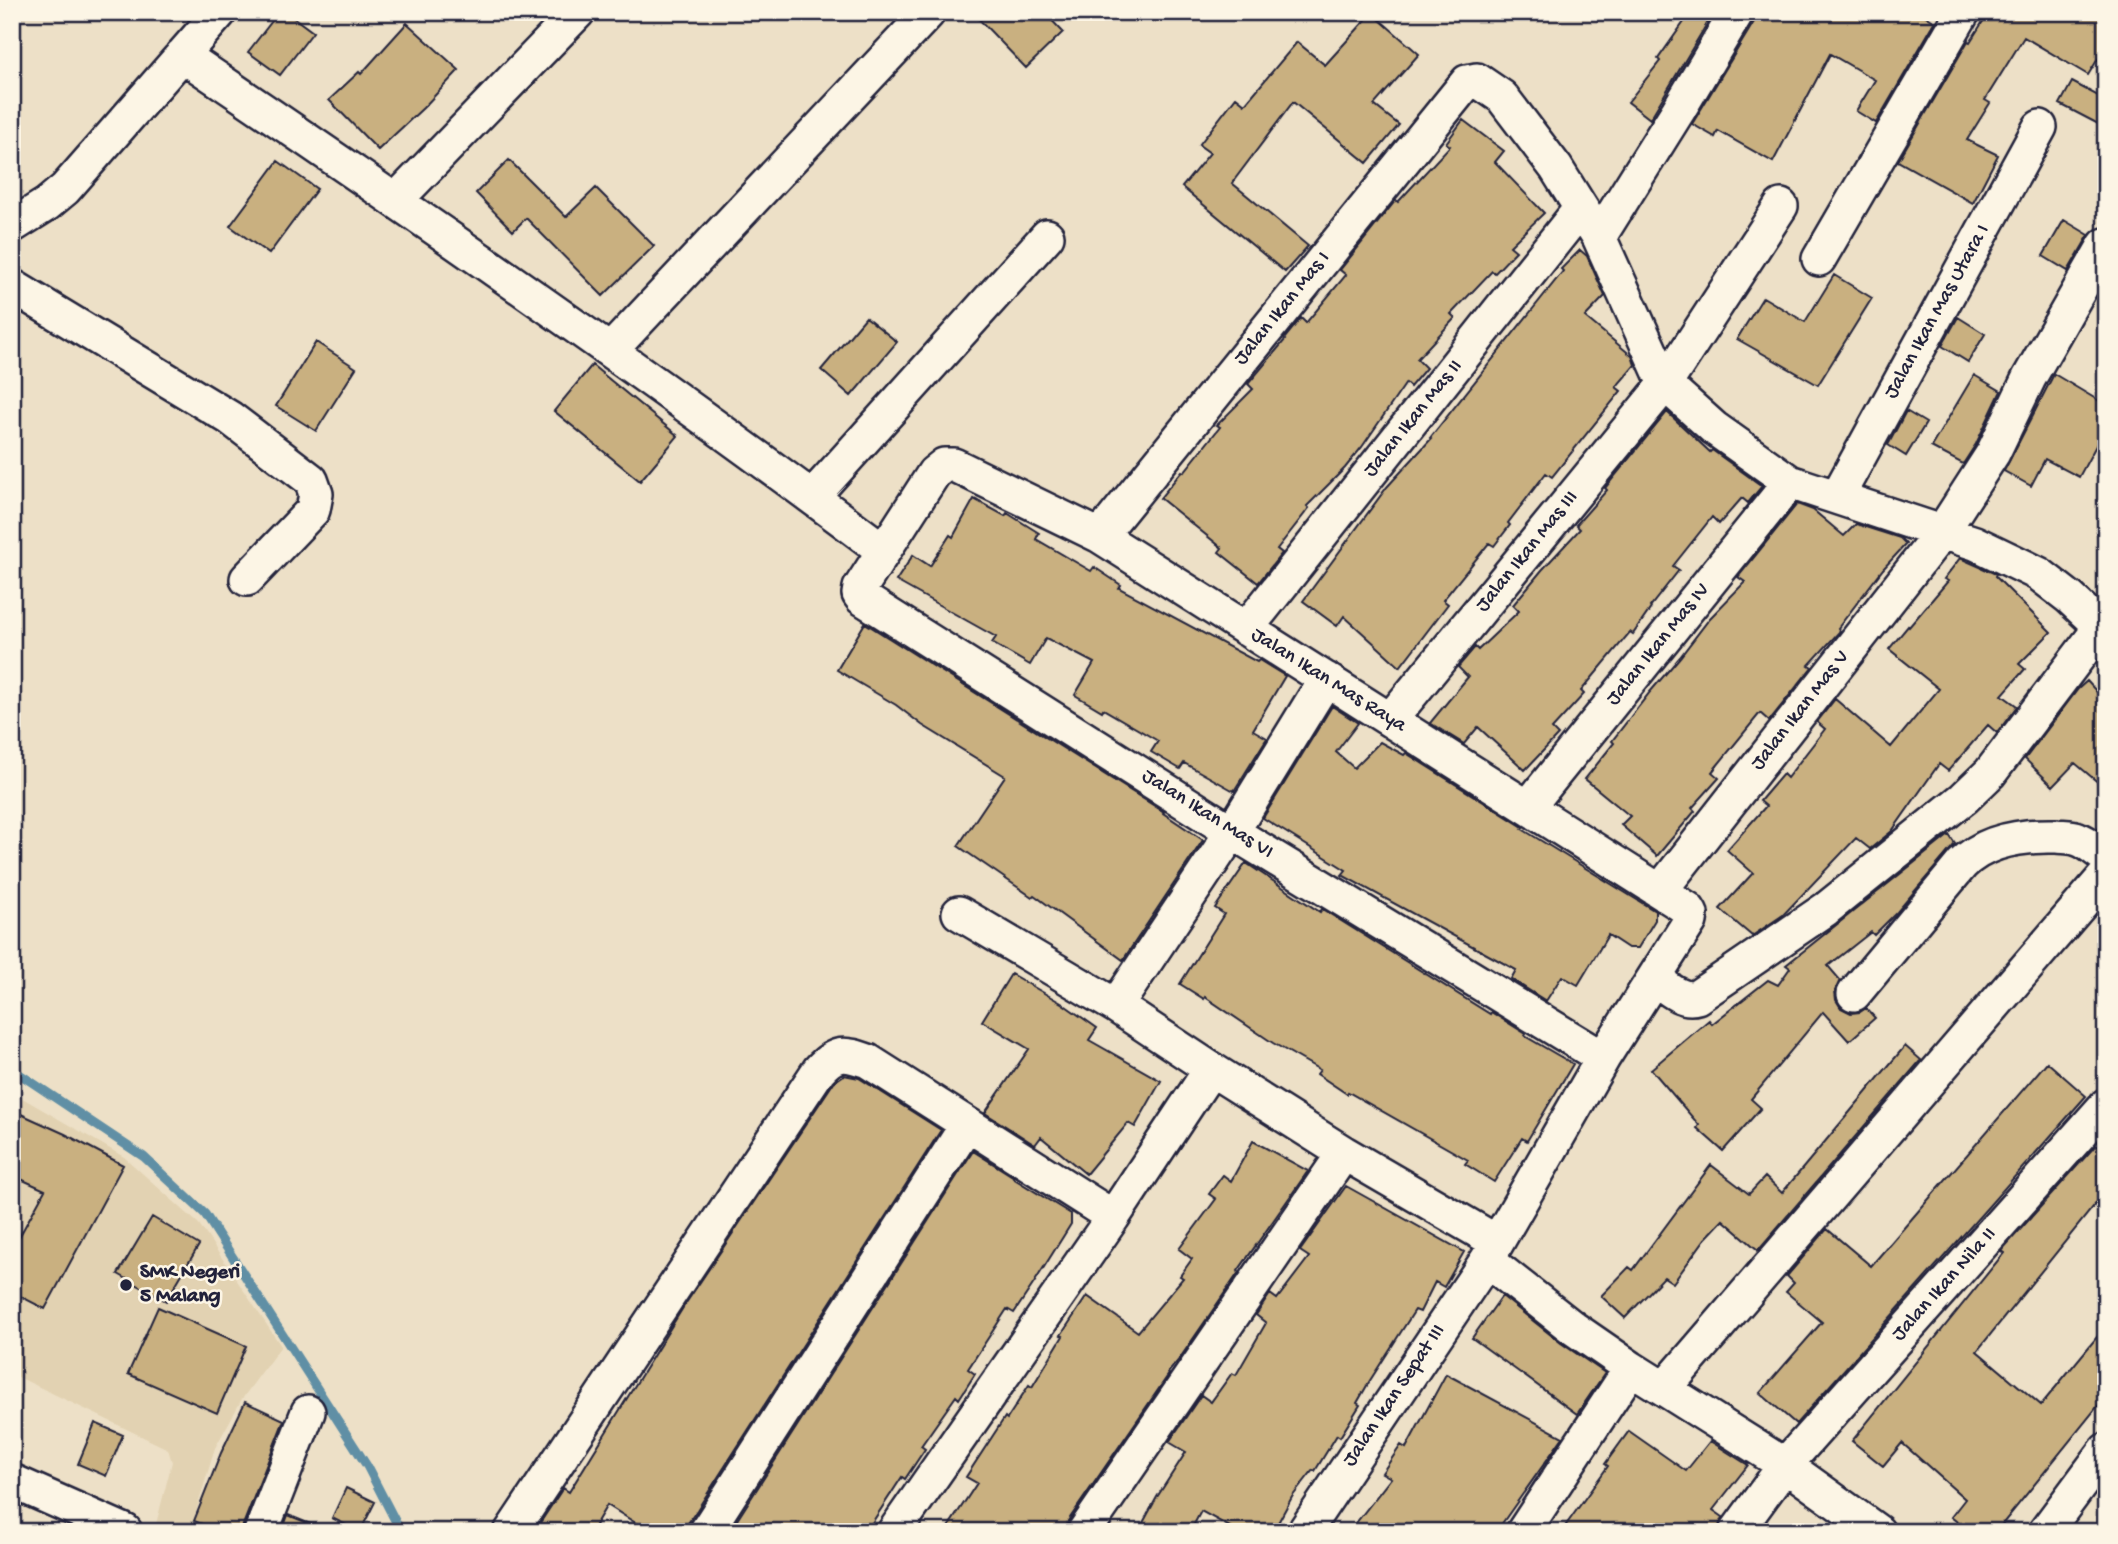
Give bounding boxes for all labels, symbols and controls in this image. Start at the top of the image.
street label: Jalan Ikan Mas Utara I [1880,220,1996,404]
street label: Jalan Ikan Mas I [1230,247,1336,371]
street label: Jalan Ikan Mas II [1359,355,1469,483]
street label: Jalan Ikan Mas III [1471,486,1585,618]
street label: Jalan Ikan Mas IV [1602,579,1716,711]
street label: Jalan Ikan Mas Raya [1246,623,1412,740]
street label: Jalan Ikan Mas V [1746,646,1856,776]
street label: Jalan Ikan Mas VI [1136,764,1278,866]
street label: Jalan Ikan Nila II [1887,1223,2003,1347]
place label: SMK Negeri 5 Malang [140,1261,240,1310]
marker: SMK Negeri 5 Malang [118,1277,134,1293]
street label: Jalan Ikan Sepat III [1338,1320,1452,1472]

